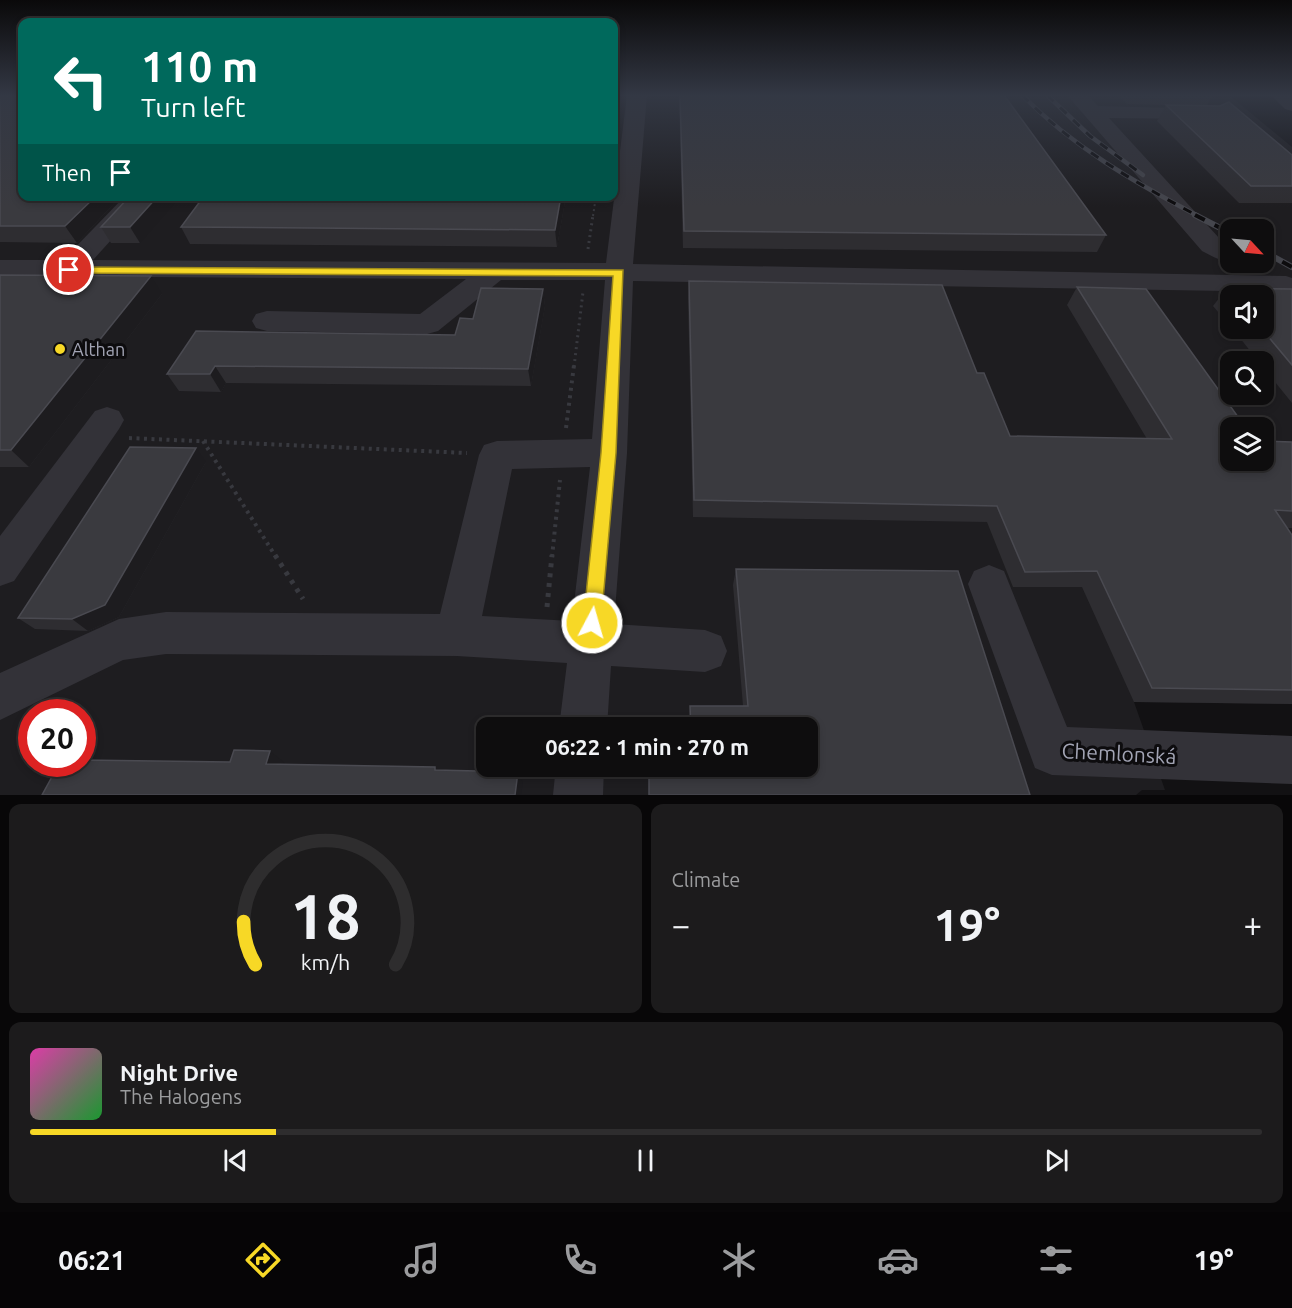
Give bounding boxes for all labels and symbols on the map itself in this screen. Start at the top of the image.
north arrow [1220,219,1274,273]
pin [43,244,94,295]
place label: Althan [72,339,125,359]
marker: Althan [53,342,67,356]
position arrow [560,591,624,655]
speed limit sign: 20 [18,699,96,777]
street label: Chemlonská [1061,738,1177,768]

